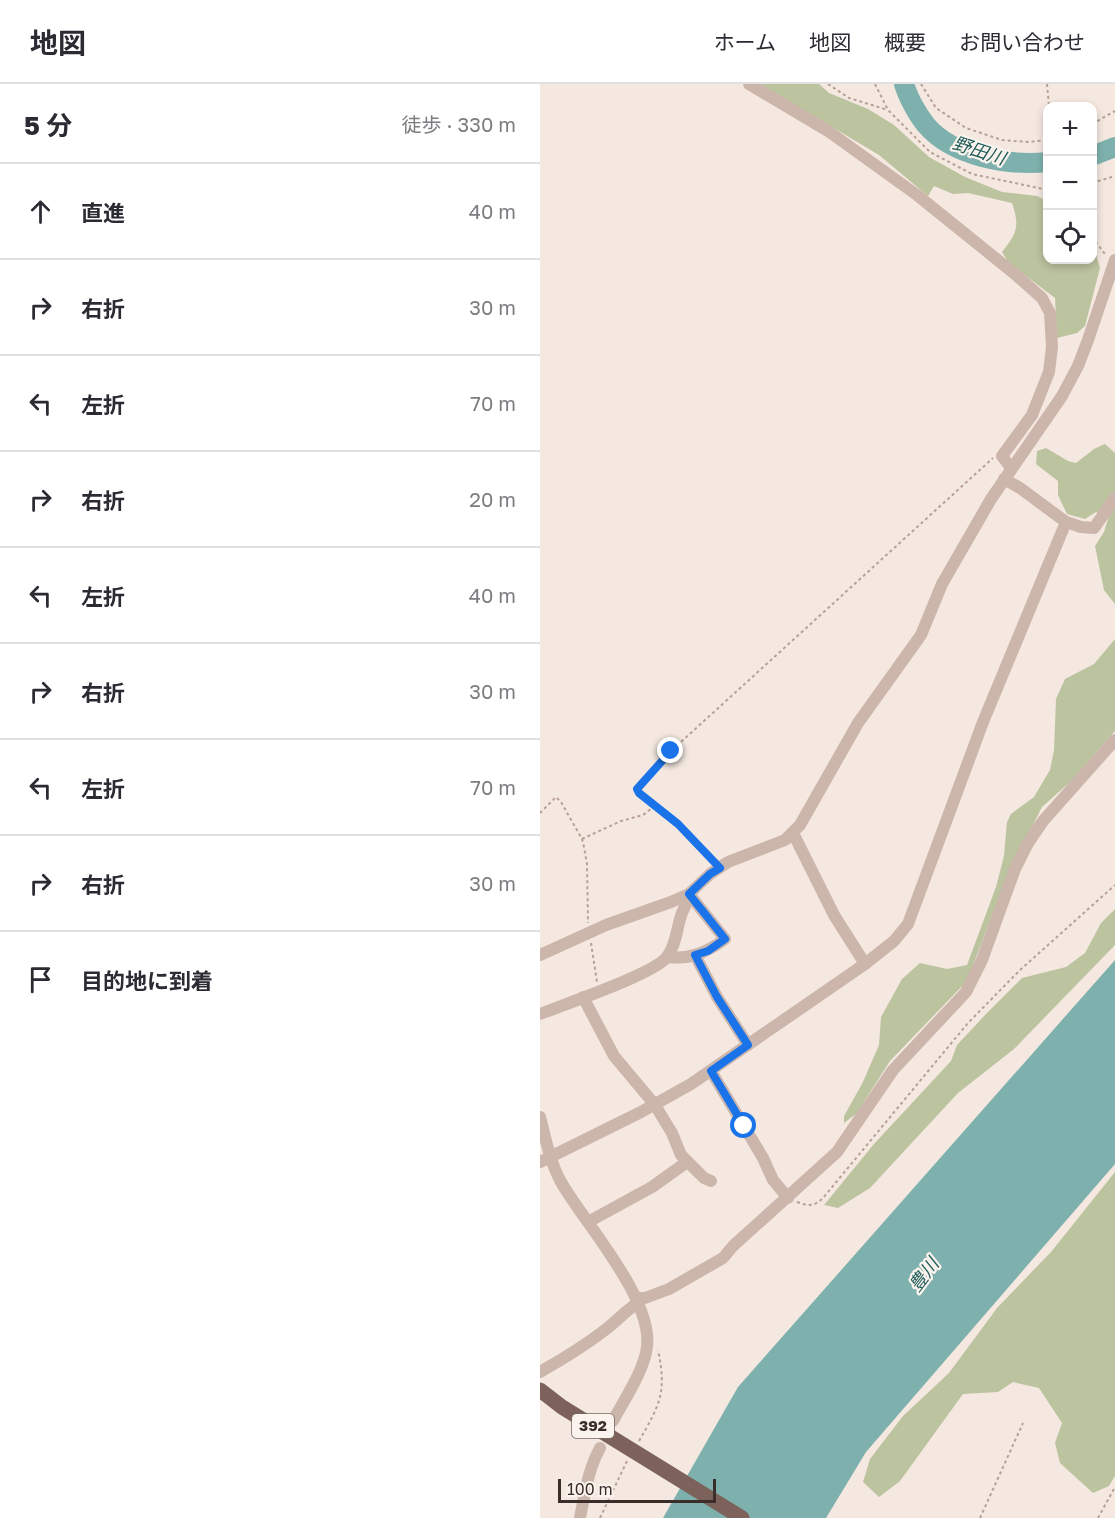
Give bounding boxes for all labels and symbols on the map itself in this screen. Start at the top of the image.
water label: 野田川 [950,131,1010,169]
route end [657,737,683,763]
route start [730,1112,756,1138]
water label: 豊川 [904,1252,944,1295]
road number: 392 [572,1414,614,1438]
scale bar [558,1476,716,1504]

